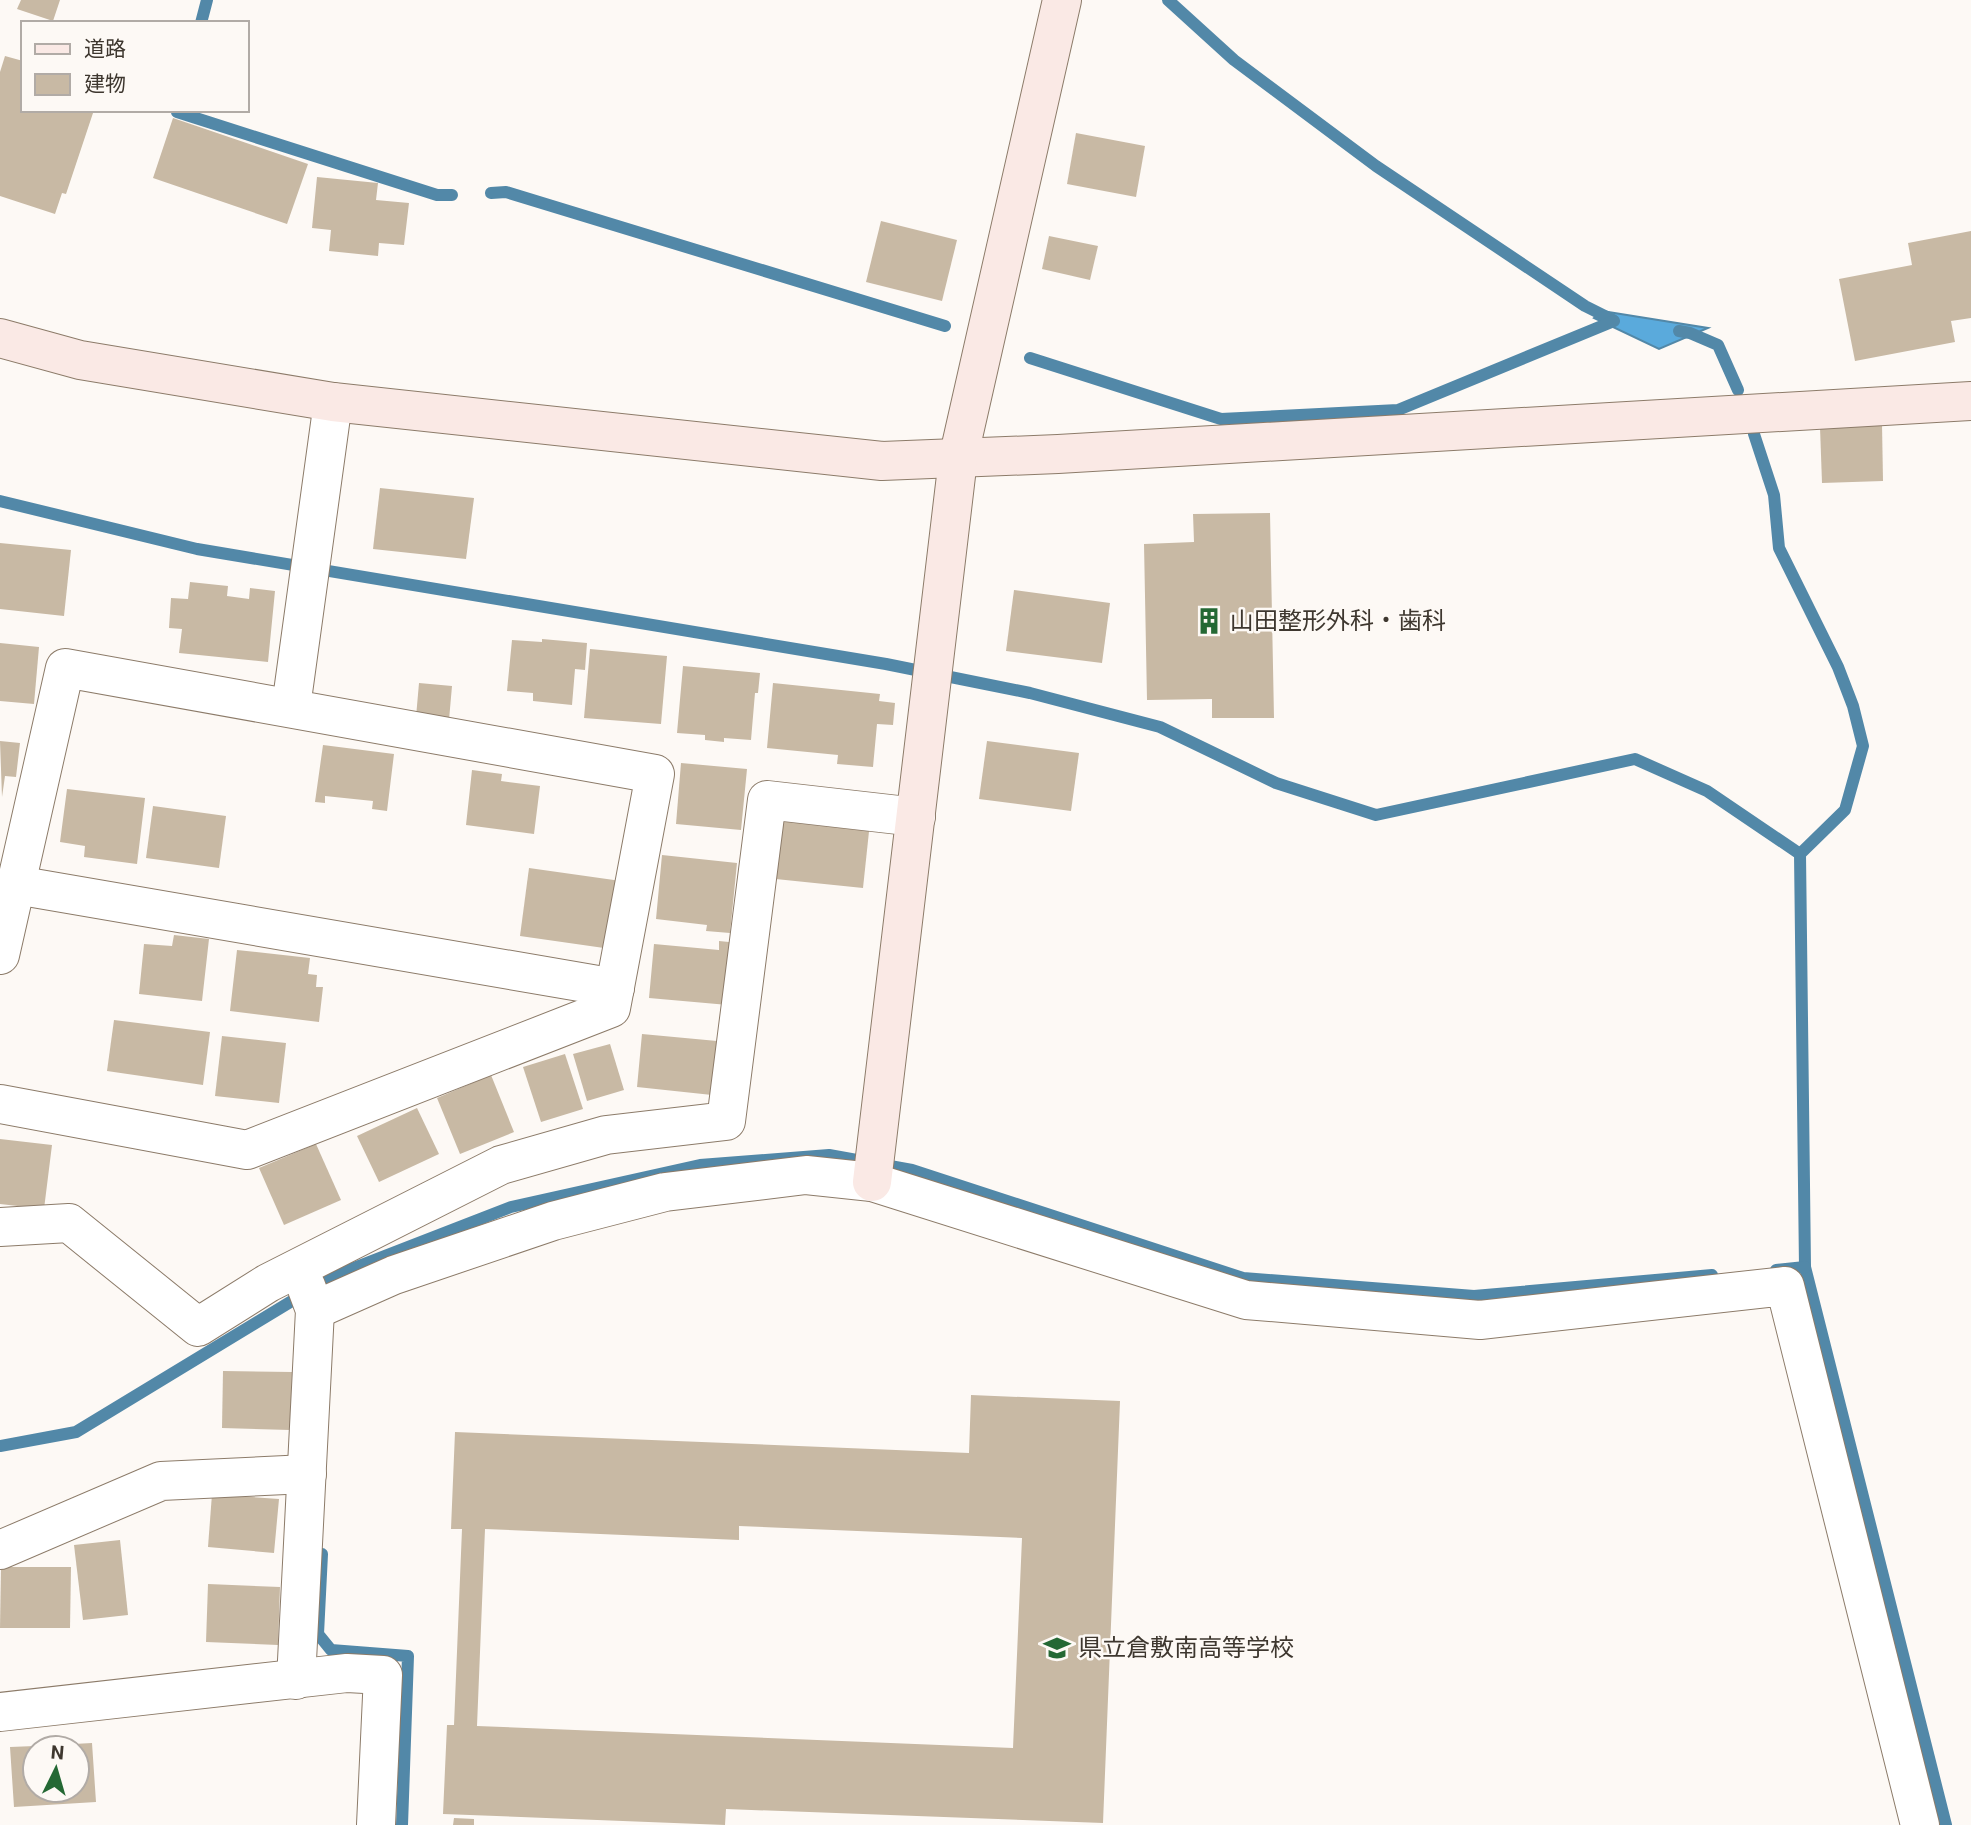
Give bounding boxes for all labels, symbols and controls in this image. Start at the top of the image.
legend [21,21,248,112]
text: 道路 [84,37,126,61]
text: 建物 [84,72,126,96]
building icon: 山田整形外科・歯科 [1194,606,1224,636]
place label: 山田整形外科・歯科 [1230,607,1446,635]
school or university icon: 県立倉敷南高等学校 [1042,1633,1072,1663]
place label: 県立倉敷南高等学校 [1078,1634,1294,1662]
north arrow [21,1734,91,1804]
text: N [50,1741,65,1765]

